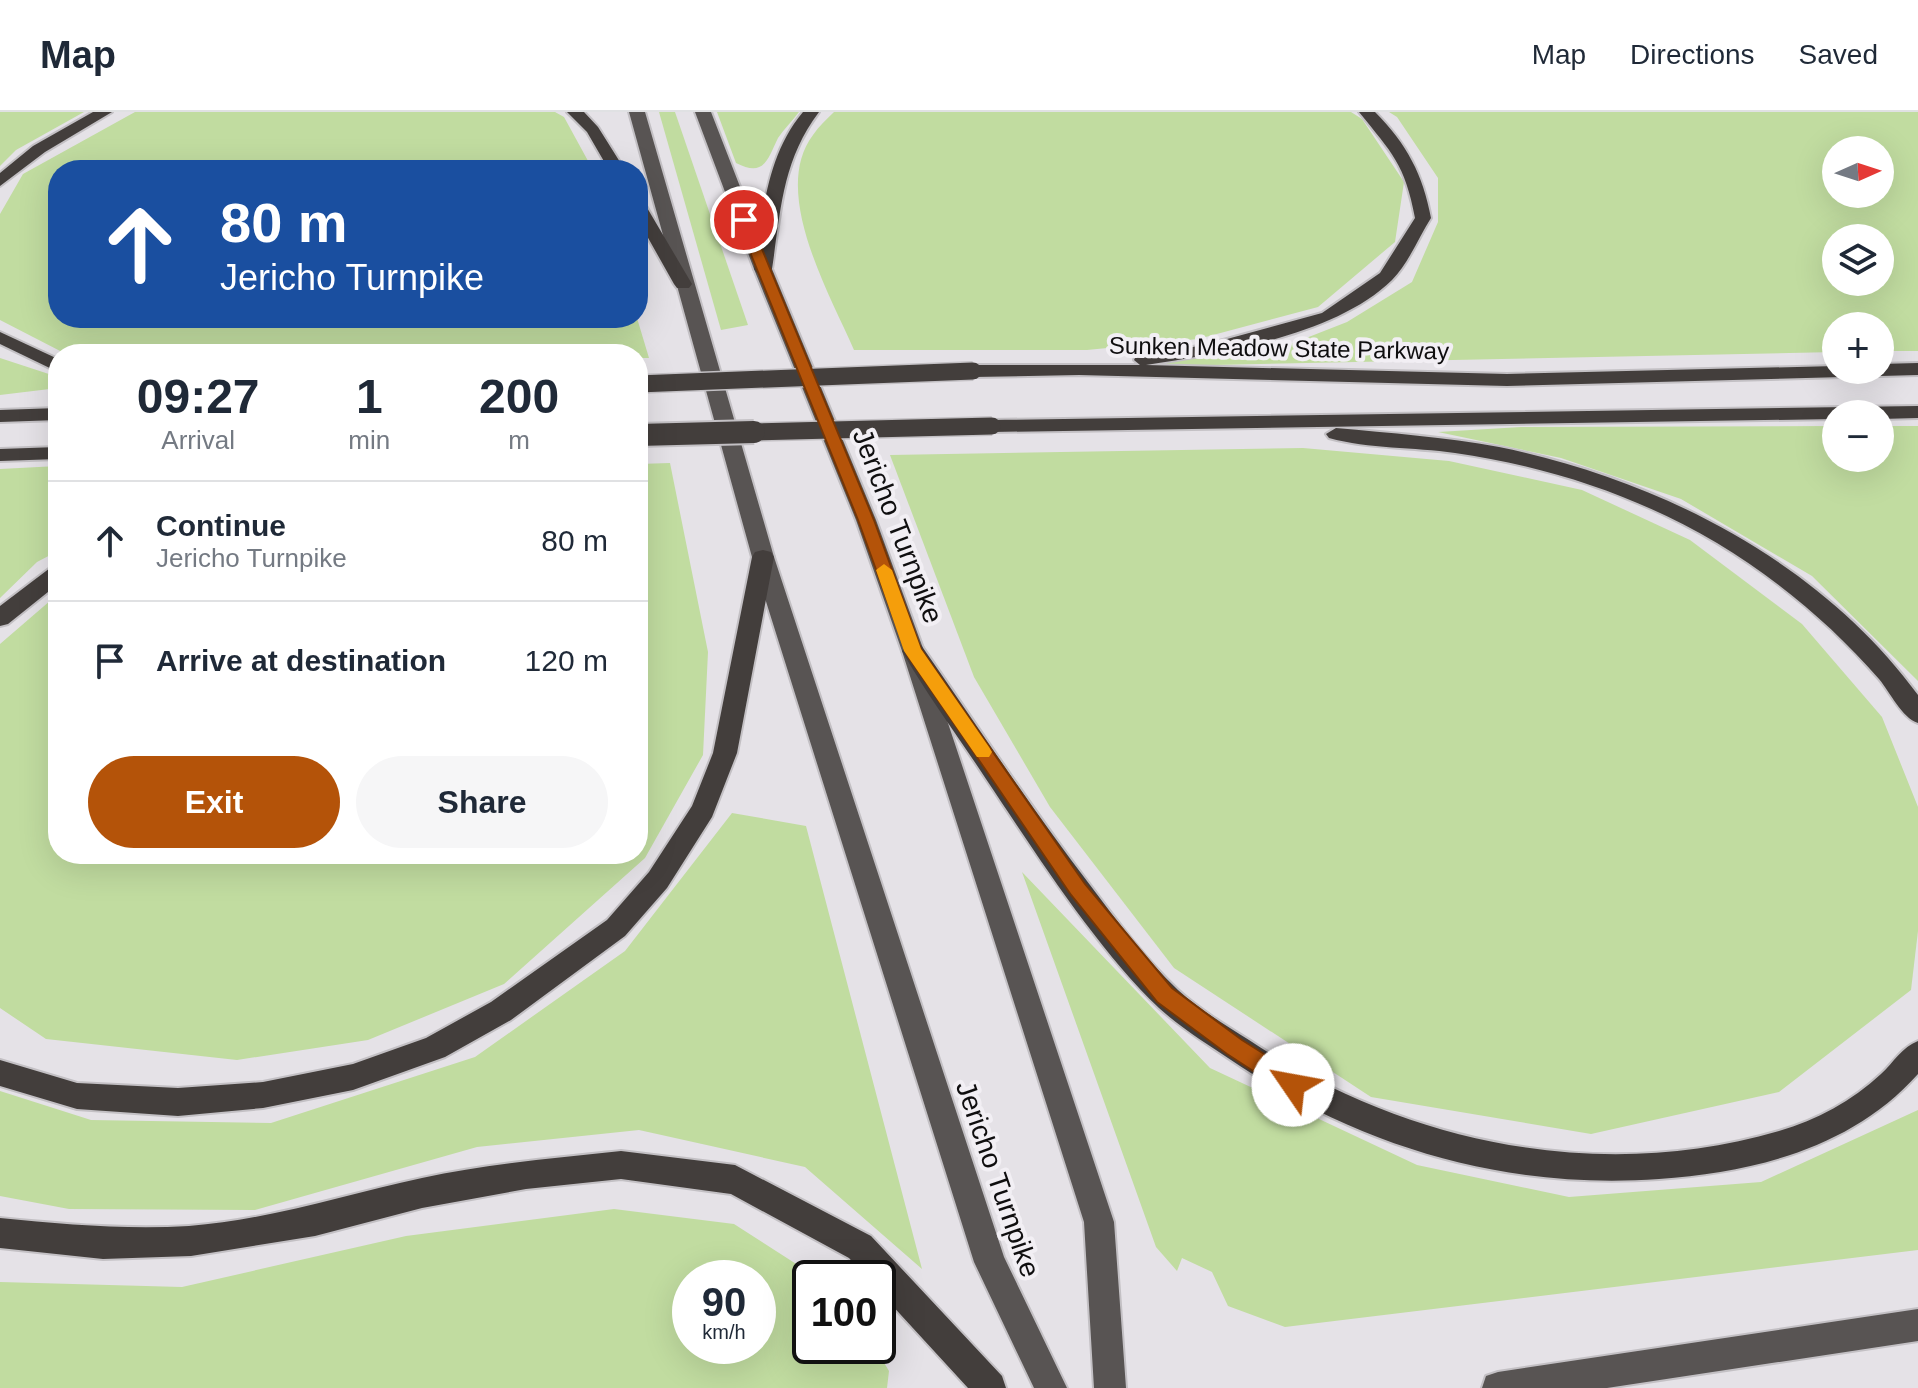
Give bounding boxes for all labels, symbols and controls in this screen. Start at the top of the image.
text: Map [40,34,116,76]
text: Map [1532,39,1586,70]
text: Directions [1630,39,1755,70]
text: Saved [1799,39,1878,70]
north arrow [1822,136,1894,208]
map controls [1822,136,1894,472]
pin [710,186,778,254]
text: 80 m [220,191,348,254]
icon: ahead [88,192,192,296]
icon: arrive [722,198,766,242]
button: layers [1822,224,1894,296]
text: Jericho Turnpike [220,257,484,298]
button: + [1822,312,1894,384]
street label: Sunken Meadow State Parkway [1109,332,1449,364]
text: 09:27 [137,370,260,423]
text: 1 [356,370,383,423]
text: 200 [479,370,559,423]
button: − [1822,400,1894,472]
text: Arrival [161,425,235,455]
text: min [348,425,390,455]
text: m [508,425,530,455]
street label: Jericho Turnpike [847,425,949,627]
text: Continue [156,509,286,542]
icon: ahead [88,519,132,563]
text: 80 m [541,524,608,557]
text: Jericho Turnpike [156,543,347,573]
icon: arrive [88,639,132,683]
text: Arrive at destination [156,644,446,677]
text: 120 m [525,644,608,677]
button: Exit [88,756,340,848]
button: Share [356,756,608,848]
position arrow [1251,1043,1335,1127]
street label: Jericho Turnpike [950,1077,1046,1281]
speed limit sign: 100 [792,1260,896,1364]
text: 90 [702,1280,746,1324]
text: km/h [702,1321,746,1343]

